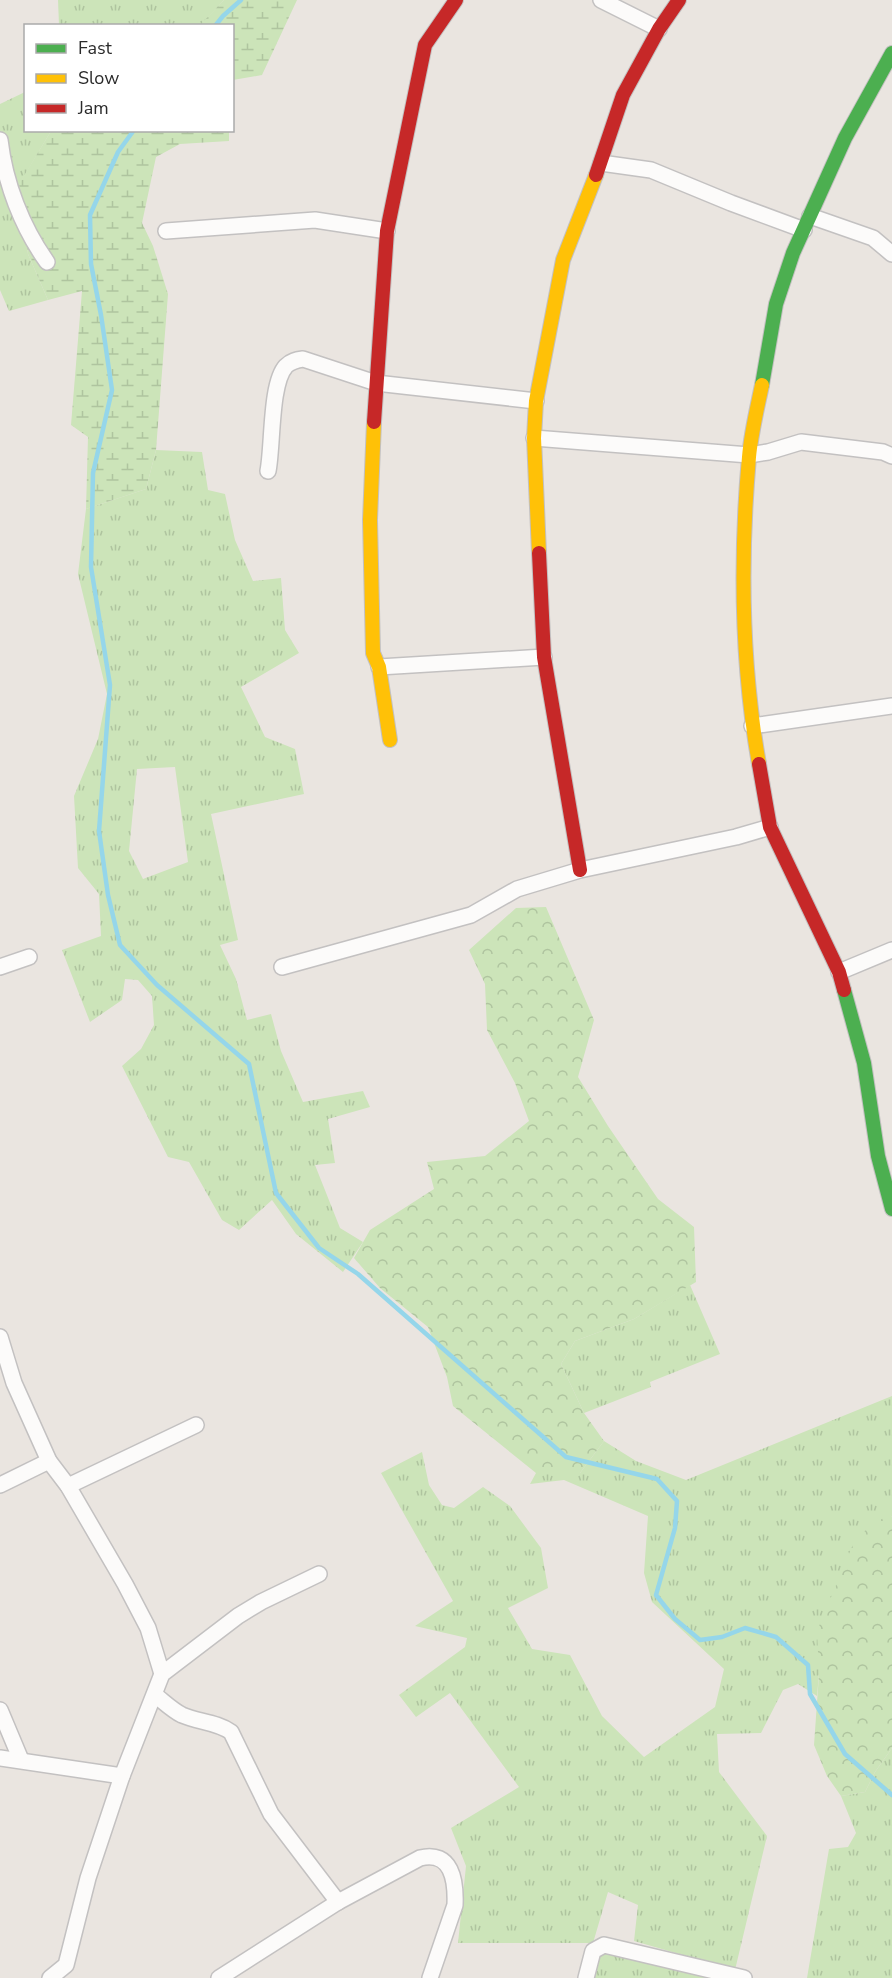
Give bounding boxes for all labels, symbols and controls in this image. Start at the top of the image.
legend [24,24,234,132]
text: Fast [78,36,113,60]
text: Slow [78,66,119,90]
text: Jam [77,96,109,120]

